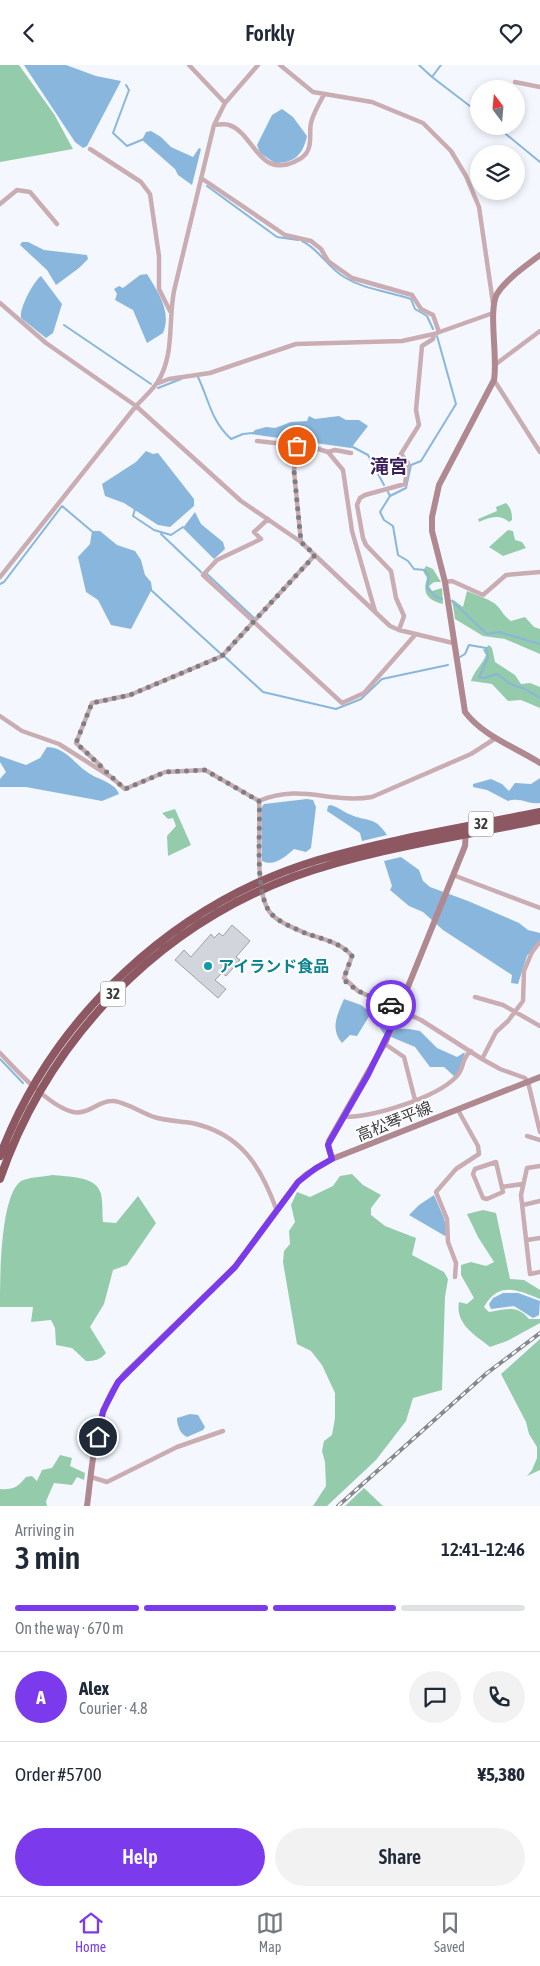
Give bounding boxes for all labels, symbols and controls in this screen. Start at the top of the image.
icon: back [15,19,43,47]
icon: heart [497,19,525,47]
text: Forkly [245,20,295,46]
north arrow [470,80,525,135]
map controls [470,80,525,200]
button: layers [470,145,525,200]
pin [276,425,318,467]
icon: bag [283,432,311,460]
district label: 滝宮 [370,455,408,477]
road number: 32 [468,811,494,837]
place label: アイランド食品 [218,957,329,975]
marker: アイランド食品 [202,960,214,972]
courier [366,980,416,1030]
road number: 32 [100,981,126,1007]
icon: car [377,991,405,1019]
street label: 高松琴平線 [354,1098,434,1144]
pin [77,1416,119,1458]
icon: home [84,1423,112,1451]
text: Arriving in [15,1521,75,1539]
text: 12:41–12:46 [441,1538,525,1560]
text: 3 min [15,1539,80,1576]
text: On the way · 670 m [15,1619,124,1637]
button: chat [409,1671,461,1723]
button: phone [473,1671,525,1723]
text: Alex [79,1677,109,1699]
text: A [36,1686,46,1708]
text: Courier · 4.8 [79,1699,148,1717]
text: Order #5700 [15,1763,102,1785]
text: ¥5,380 [477,1763,525,1785]
button: Help [15,1828,265,1886]
button: Share [275,1828,525,1886]
tab: Home [75,1909,106,1955]
tab: Map [256,1909,284,1955]
tab: Saved [434,1909,465,1955]

